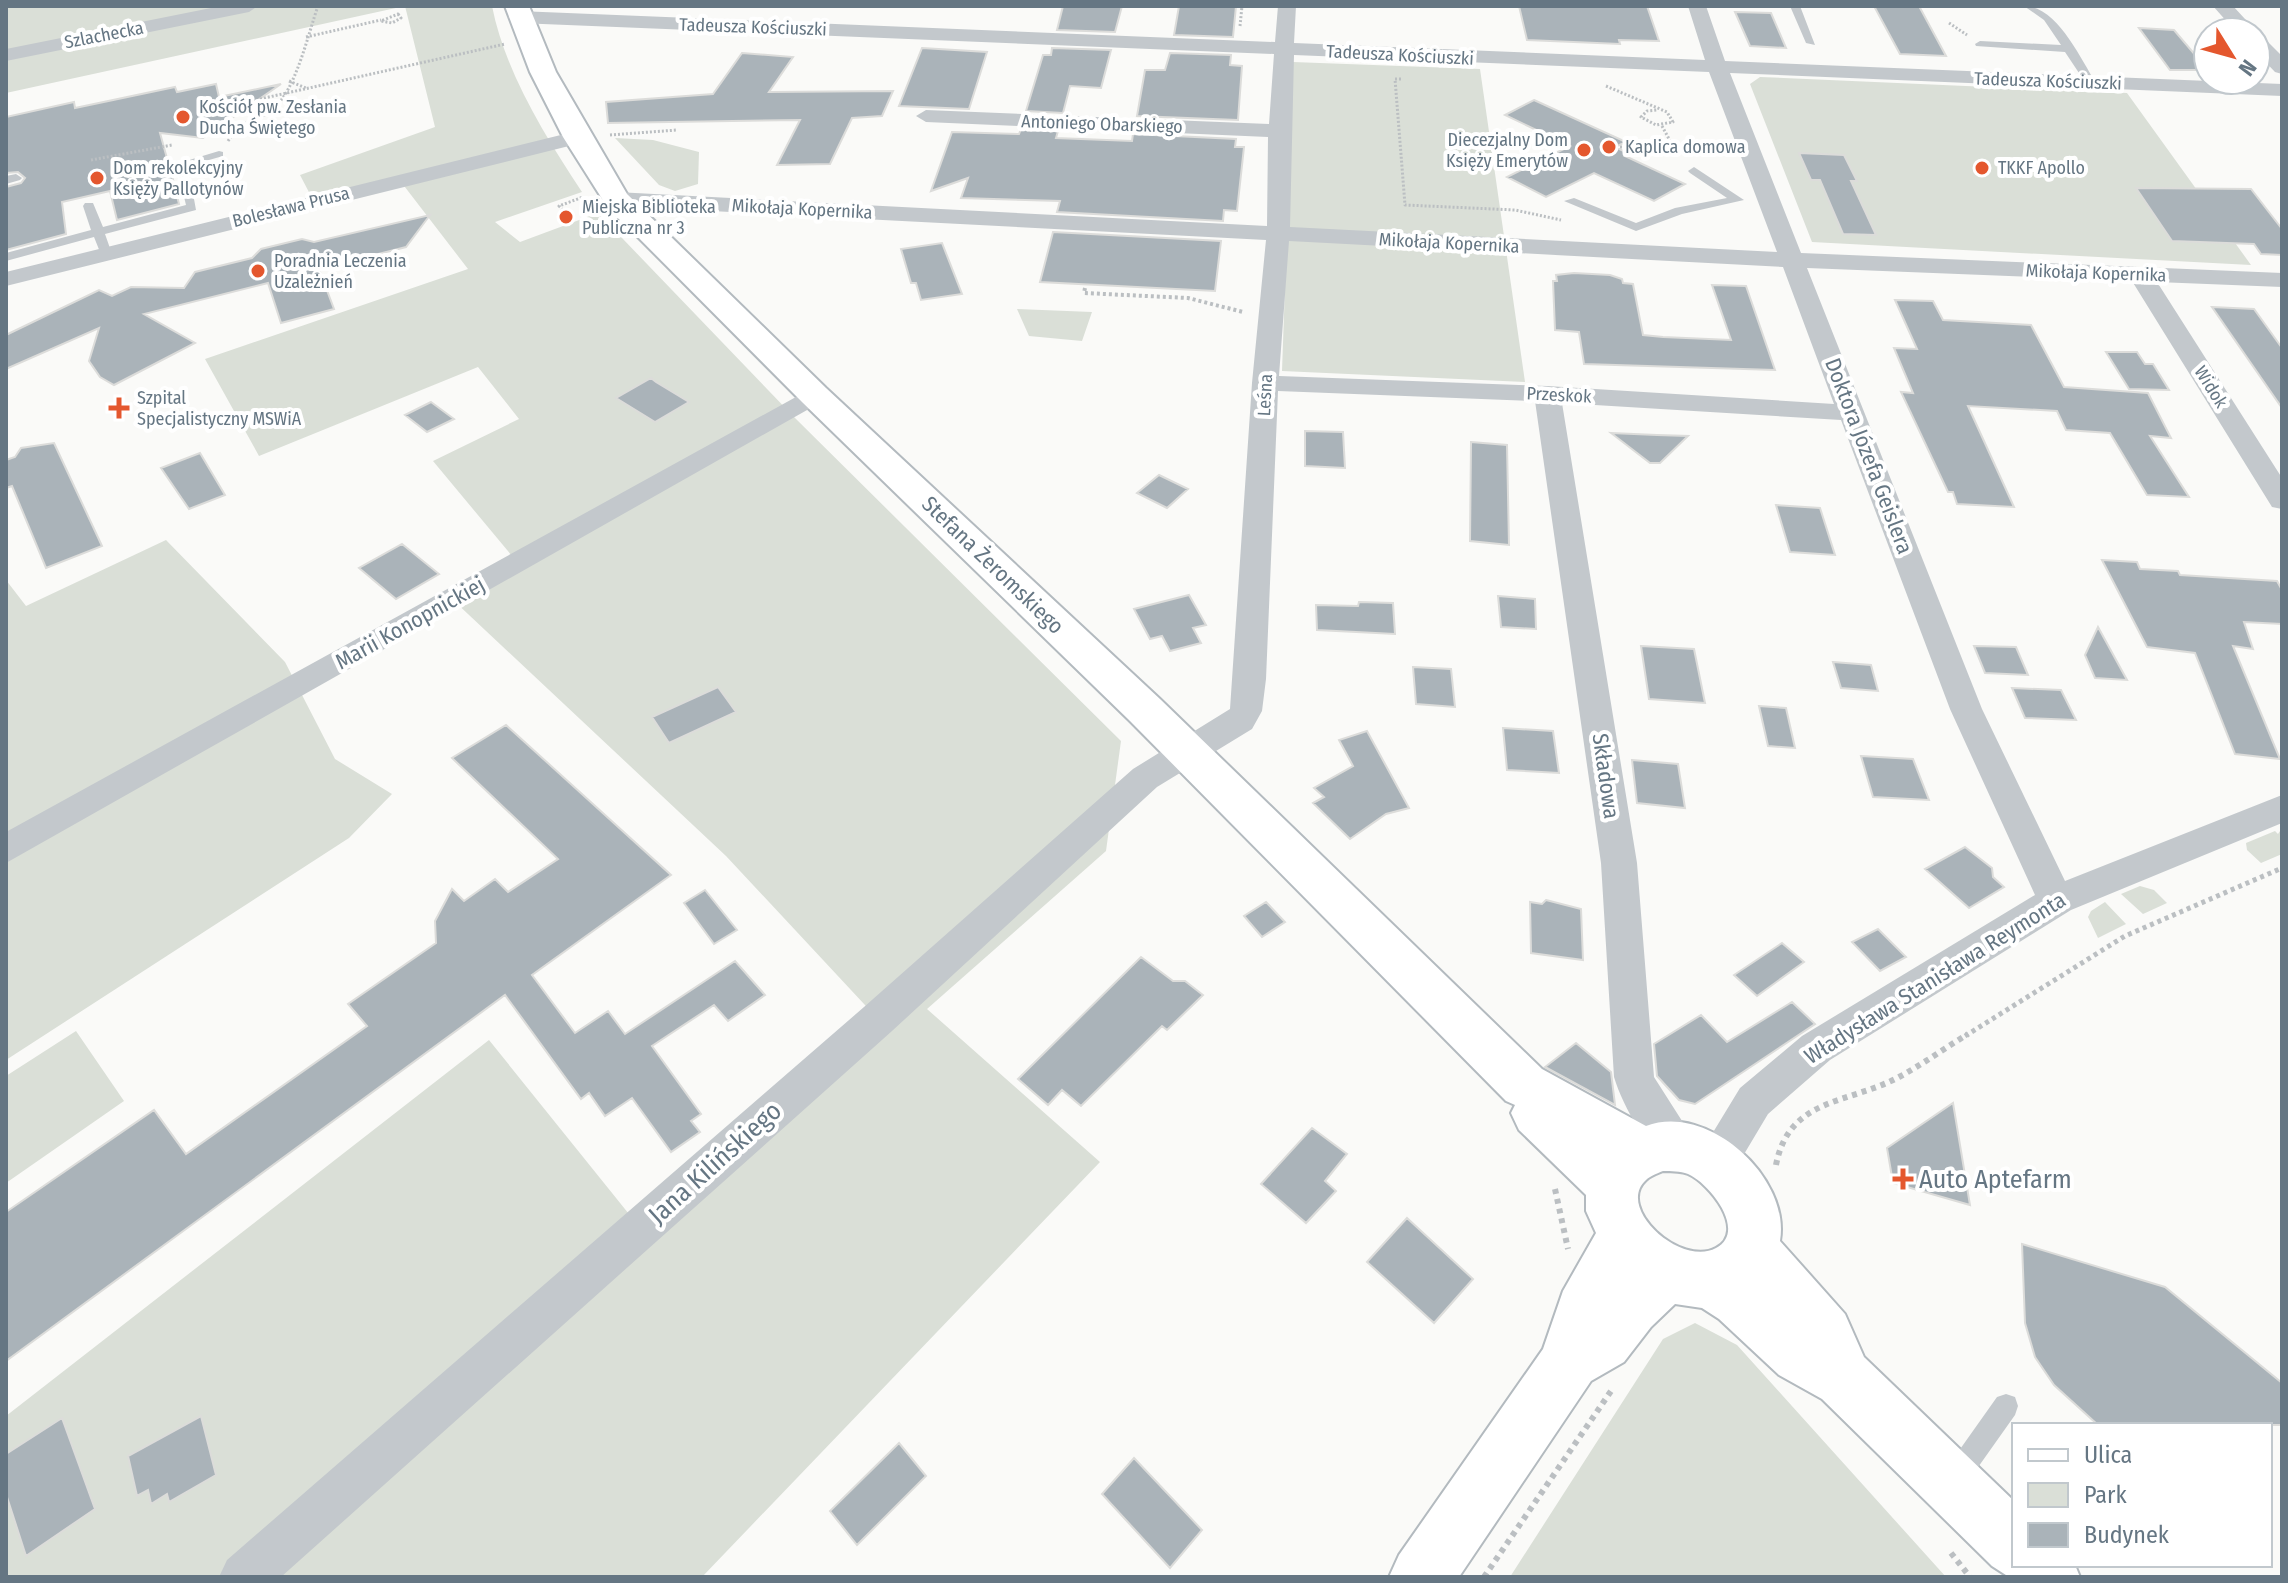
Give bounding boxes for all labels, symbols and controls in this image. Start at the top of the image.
street label: Tadeusza Kościuszki [679,13,827,41]
north arrow [2192,16,2272,96]
street label: Szlachecka [63,17,146,53]
street label: Tadeusza Kościuszki [1326,40,1474,70]
text: N [2233,54,2262,81]
street label: Tadeusza Kościuszki [1974,67,2122,95]
place label: Kościół pw. Zesłania Ducha Świętego [199,96,347,139]
marker: Kościół pw. Zesłania Ducha Świętego [174,108,192,126]
street label: Antoniego Obarskiego [1021,110,1183,138]
place label: Diecezjalny Dom Księży Emerytów [1446,129,1568,172]
place label: Kaplica domowa [1625,136,1746,158]
marker: Kaplica domowa [1600,138,1618,156]
marker: Diecezjalny Dom Księży Emerytów [1575,141,1593,159]
place label: Dom rekolekcyjny Księży Pallotynów [113,157,244,200]
place label: TKKF Apollo [1998,157,2085,179]
marker: TKKF Apollo [1973,159,1991,177]
marker: Dom rekolekcyjny Księży Pallotynów [88,169,106,187]
street label: Bolesława Prusa [230,182,352,232]
street label: Mikołaja Kopernika [731,194,873,224]
place label: Miejska Biblioteka Publiczna nr 3 [582,196,716,239]
marker: Miejska Biblioteka Publiczna nr 3 [557,208,575,226]
street label: Mikołaja Kopernika [1378,228,1520,258]
place label: Poradnia Leczenia Uzależnień [274,250,407,293]
street label: Mikołaja Kopernika [2025,260,2167,286]
marker: Poradnia Leczenia Uzależnień [249,262,267,280]
street label: Doktora Józefa Geislera [1819,354,1919,558]
street label: Widok [2190,362,2233,413]
street label: Leśna [1253,373,1277,417]
street label: Przeskok [1526,382,1593,408]
place label: Szpital Specjalistyczny MSWiA [137,387,302,430]
marker: Szpital Specjalistyczny MSWiA [108,397,130,419]
street label: Stefana Żeromskiego [916,490,1070,640]
street label: Marii Konopnickiej [330,571,490,675]
street label: Składowa [1587,731,1625,821]
street label: Władysława Stanisława Reymonta [1799,886,2071,1070]
street label: Jana Kilińskiego [642,1095,788,1231]
place label: Auto Aptefarm [1919,1164,2072,1195]
marker: Auto Aptefarm [1894,1170,1912,1188]
legend [2012,1423,2272,1567]
text: Ulica [2084,1441,2132,1469]
text: Park [2084,1481,2127,1509]
text: Budynek [2084,1521,2170,1549]

